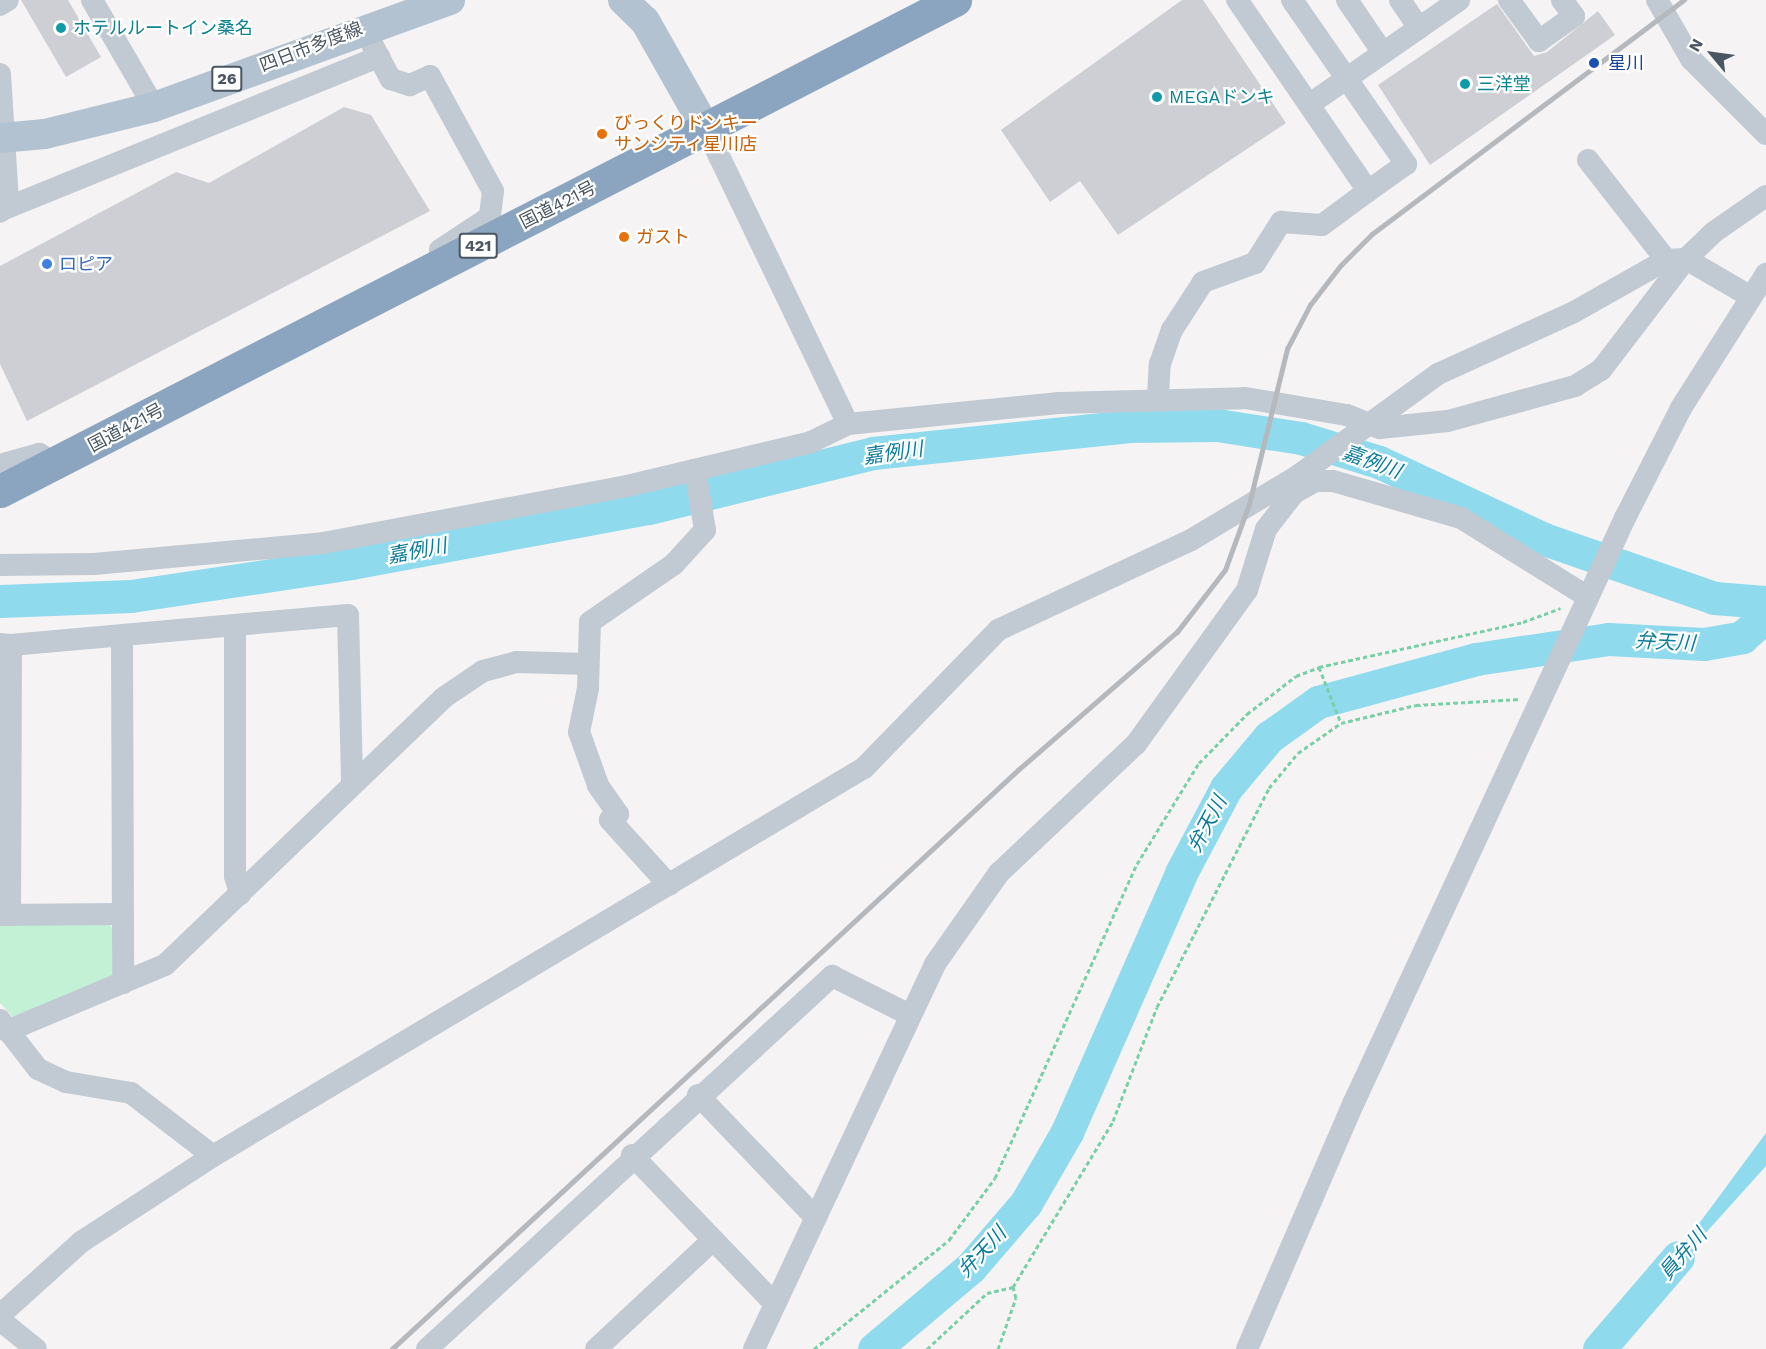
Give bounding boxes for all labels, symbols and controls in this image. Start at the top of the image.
place label: ホテルルートイン桑名 [73,17,253,39]
street label: 四日市多度線 [257,18,365,76]
marker: ホテルルートイン桑名 [54,21,68,35]
north arrow [1682,24,1742,84]
text: N [1685,35,1707,55]
place label: 星川 [1608,52,1644,74]
marker: 星川 [1585,54,1603,72]
road number: 26 [210,66,244,92]
place label: 三洋堂 [1477,73,1531,95]
marker: 三洋堂 [1458,77,1472,91]
place label: MEGAドンキ [1169,86,1274,108]
marker: MEGAドンキ [1150,90,1164,104]
place label: びっくりドンキー サンシティ星川店 [614,113,758,156]
marker: びっくりドンキー サンシティ星川店 [595,127,609,141]
street label: 国道421号 [516,177,600,233]
place label: ガスト [636,226,690,248]
marker: ガスト [617,230,631,244]
road number: 421 [458,233,498,259]
place label: ロピア [59,253,113,275]
marker: ロピア [40,257,54,271]
street label: 国道421号 [85,399,167,457]
water label: 嘉例川 [862,437,924,469]
water label: 嘉例川 [1340,440,1404,484]
water label: 嘉例川 [385,533,449,569]
water label: 弁天川 [1634,628,1696,656]
water label: 弁天川 [1182,792,1232,856]
water label: 弁天川 [953,1222,1011,1282]
water label: 員弁川 [1654,1223,1712,1285]

